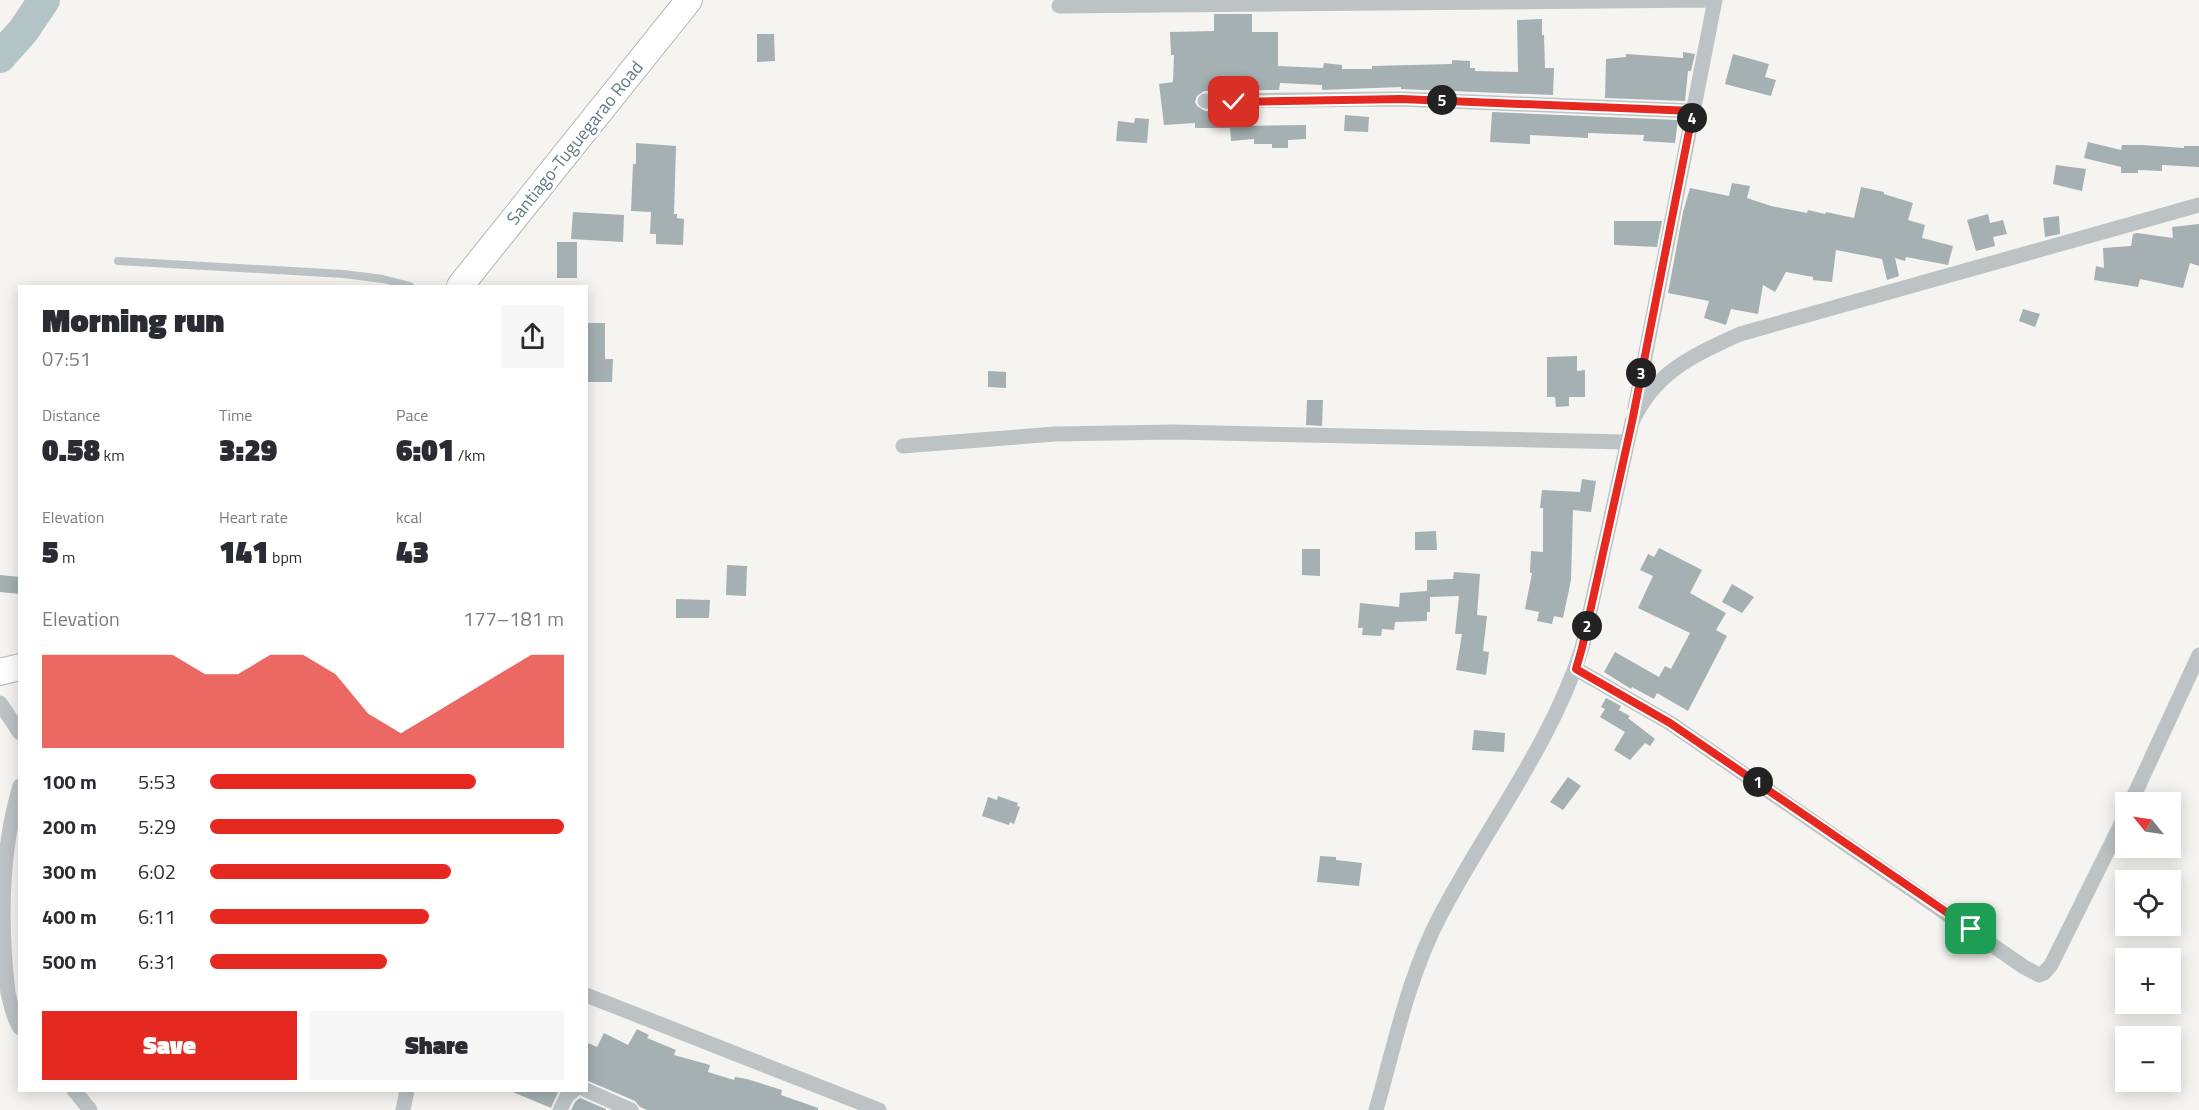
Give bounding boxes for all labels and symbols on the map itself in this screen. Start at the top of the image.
street label: Santiago-Tuguegarao Road [500,55,649,231]
pin [1208,76,1259,127]
pin: 5 [1427,85,1457,115]
pin: 4 [1677,103,1707,133]
pin: 3 [1626,358,1656,388]
pin: 2 [1572,611,1602,641]
pin: 1 [1743,767,1773,797]
north arrow [2115,792,2181,858]
pin [1945,903,1996,954]

